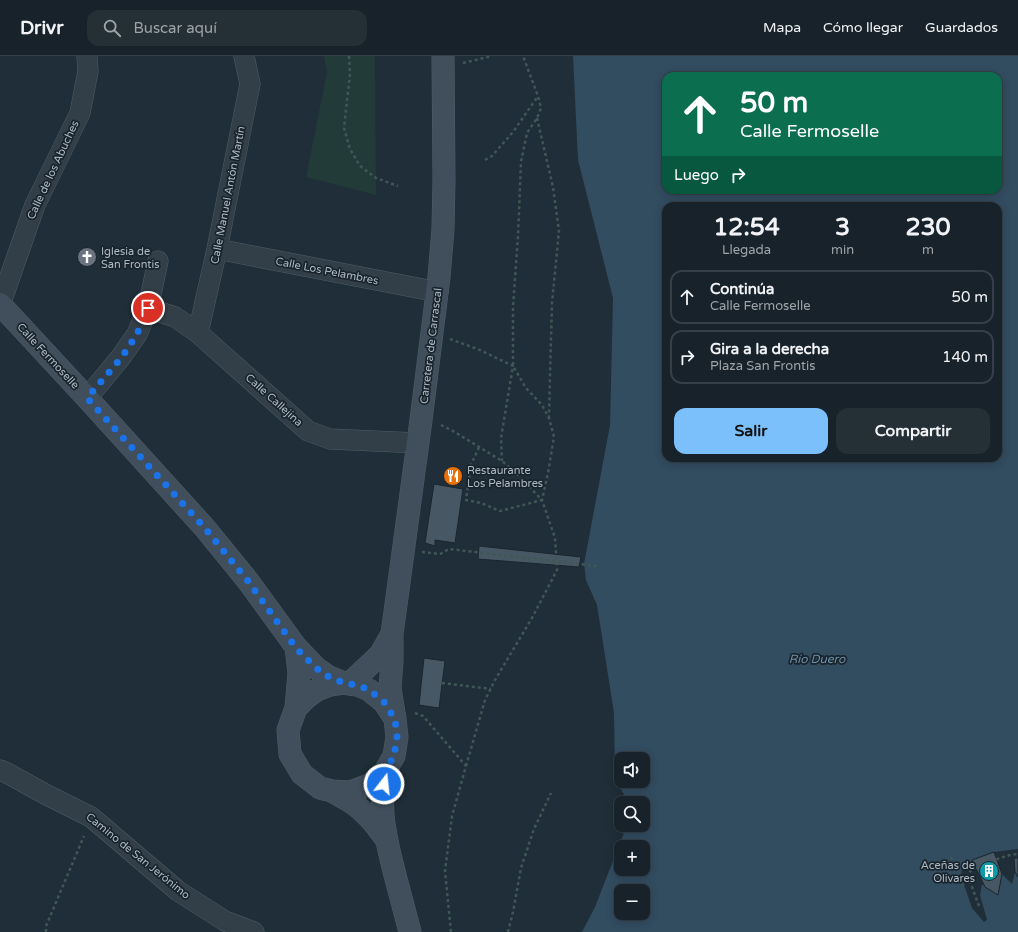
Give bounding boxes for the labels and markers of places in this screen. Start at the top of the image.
place label: Iglesia de San Frontis [101,245,159,271]
church icon: Iglesia de San Frontis [76,246,98,268]
pin [131,291,165,325]
place label: Restaurante Los Pelambres [467,464,543,490]
restaurant icon: Restaurante Los Pelambres [442,465,464,487]
place label: Aceñas de Olivares [921,859,975,885]
building icon: Aceñas de Olivares [978,860,1000,882]

